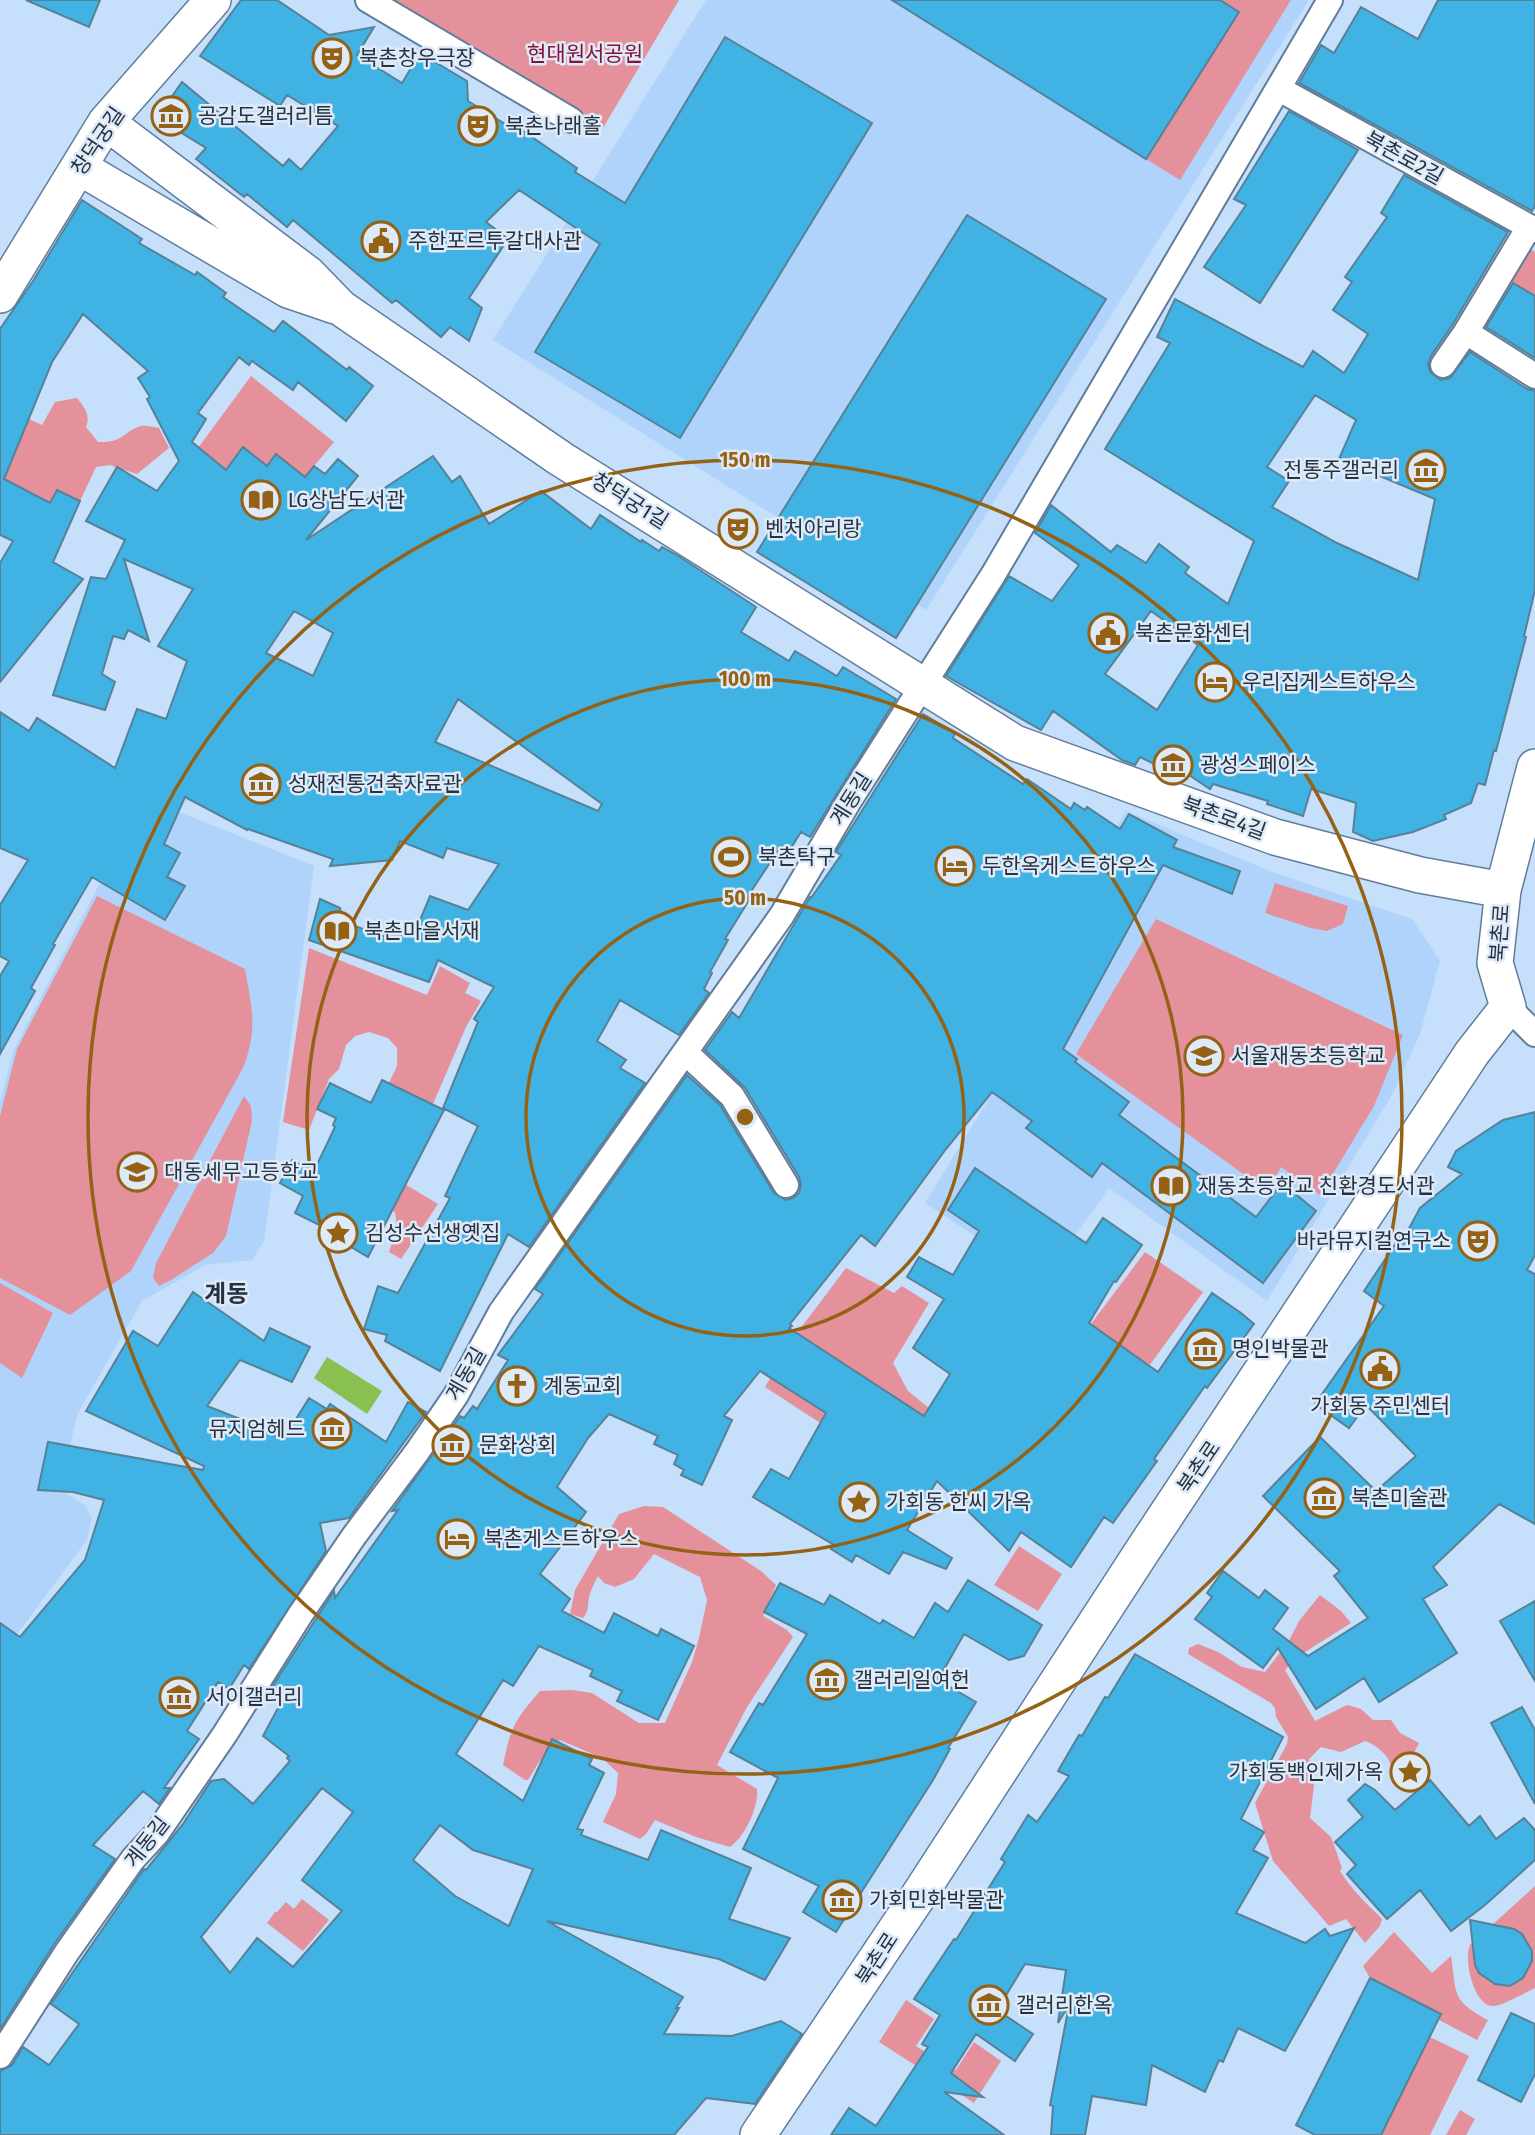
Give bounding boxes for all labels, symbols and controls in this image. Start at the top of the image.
theatre icon: 북촌창우극장 [311,37,353,79]
park label: 현대원서공원 [527,41,643,67]
place label: 북촌창우극장 [359,45,475,71]
museum icon: 공감도갤러리틈 [150,95,192,137]
street label: 창덕궁길 [66,102,130,180]
place label: 공감도갤러리틈 [198,103,333,129]
theatre icon: 북촌나래홀 [457,105,499,147]
place label: 북촌나래홀 [505,113,602,139]
street label: 북촌로2길 [1360,126,1448,190]
public building icon: 주한포르투갈대사관 [360,220,402,262]
place label: 주한포르투갈대사관 [408,228,582,254]
text: 150 m [719,447,771,473]
museum icon: 전통주갤러리 [1405,449,1447,491]
place label: 전통주갤러리 [1283,457,1399,483]
street label: 창덕궁1길 [587,467,673,535]
library icon: LG상남도서관 [240,479,282,521]
place label: LG상남도서관 [288,487,405,513]
theatre icon: 벤처아리랑 [717,508,759,550]
place label: 벤처아리랑 [765,516,862,542]
public building icon: 북촌문화센터 [1087,612,1129,654]
place label: 북촌문화센터 [1135,620,1251,646]
hotel icon: 우리집게스트하우스 [1194,661,1236,703]
text: 100 m [719,666,771,692]
place label: 우리집게스트하우스 [1242,669,1416,695]
museum icon: 광성스페이스 [1152,744,1194,786]
place label: 광성스페이스 [1200,752,1316,778]
museum icon: 성재전통건축자료관 [240,763,282,805]
street label: 계동길 [825,768,877,830]
place label: 성재전통건축자료관 [288,771,462,797]
street label: 북촌로4길 [1178,791,1270,845]
sports icon: 북촌탁구 [710,836,752,878]
place label: 북촌탁구 [758,844,835,870]
hotel icon: 두한옥게스트하우스 [934,845,976,887]
place label: 두한옥게스트하우스 [982,853,1156,879]
text: 50 m [724,885,766,911]
street label: 북촌로 [1485,903,1515,963]
library icon: 북촌마을서재 [316,910,358,952]
place label: 북촌마을서재 [364,918,480,944]
school or university icon: 서울재동초등학교 [1183,1035,1225,1077]
place label: 서울재동초등학교 [1231,1043,1386,1069]
centre of rings [733,1105,757,1129]
school or university icon: 대동세무고등학교 [116,1151,158,1193]
place label: 대동세무고등학교 [164,1159,319,1185]
library icon: 재동초등학교 친환경도서관 [1150,1165,1192,1207]
place label: 재동초등학교 친환경도서관 [1198,1173,1435,1199]
place icon: 김성수선생옛집 [317,1212,359,1254]
place label: 김성수선생옛집 [365,1220,500,1246]
theatre icon: 바라뮤지컬연구소 [1457,1220,1499,1262]
place label: 바라뮤지컬연구소 [1296,1228,1451,1254]
district label: 계동 [204,1280,248,1308]
museum icon: 명인박물관 [1184,1328,1226,1370]
place label: 명인박물관 [1232,1336,1329,1362]
street label: 계동길 [440,1342,492,1406]
public building icon: 가회동 주민센터 [1359,1348,1401,1390]
church icon: 계동교회 [496,1365,538,1407]
place label: 계동교회 [544,1373,621,1399]
place label: 가회동 주민센터 [1310,1393,1450,1419]
museum icon: 뮤지엄헤드 [311,1408,353,1450]
place label: 뮤지엄헤드 [208,1416,305,1442]
museum icon: 문화상회 [431,1424,473,1466]
place label: 문화상회 [479,1432,556,1458]
street label: 북촌로 [1172,1436,1226,1498]
museum icon: 북촌미술관 [1303,1477,1345,1519]
place icon: 가회동 한씨 가옥 [838,1481,880,1523]
place label: 북촌미술관 [1351,1485,1448,1511]
place label: 가회동 한씨 가옥 [886,1489,1031,1515]
hotel icon: 북촌게스트하우스 [436,1518,478,1560]
place label: 북촌게스트하우스 [484,1526,639,1552]
museum icon: 갤러리일여헌 [806,1659,848,1701]
place label: 갤러리일여헌 [854,1667,970,1693]
museum icon: 서이갤러리 [158,1676,200,1718]
place label: 서이갤러리 [206,1684,303,1710]
place icon: 가회동백인제가옥 [1389,1751,1431,1793]
place label: 가회동백인제가옥 [1228,1759,1383,1785]
street label: 계동길 [119,1811,175,1873]
museum icon: 가회민화박물관 [821,1879,863,1921]
place label: 가회민화박물관 [869,1887,1004,1913]
street label: 북촌로 [850,1928,904,1990]
museum icon: 갤러리한옥 [968,1984,1010,2026]
place label: 갤러리한옥 [1016,1992,1113,2018]

